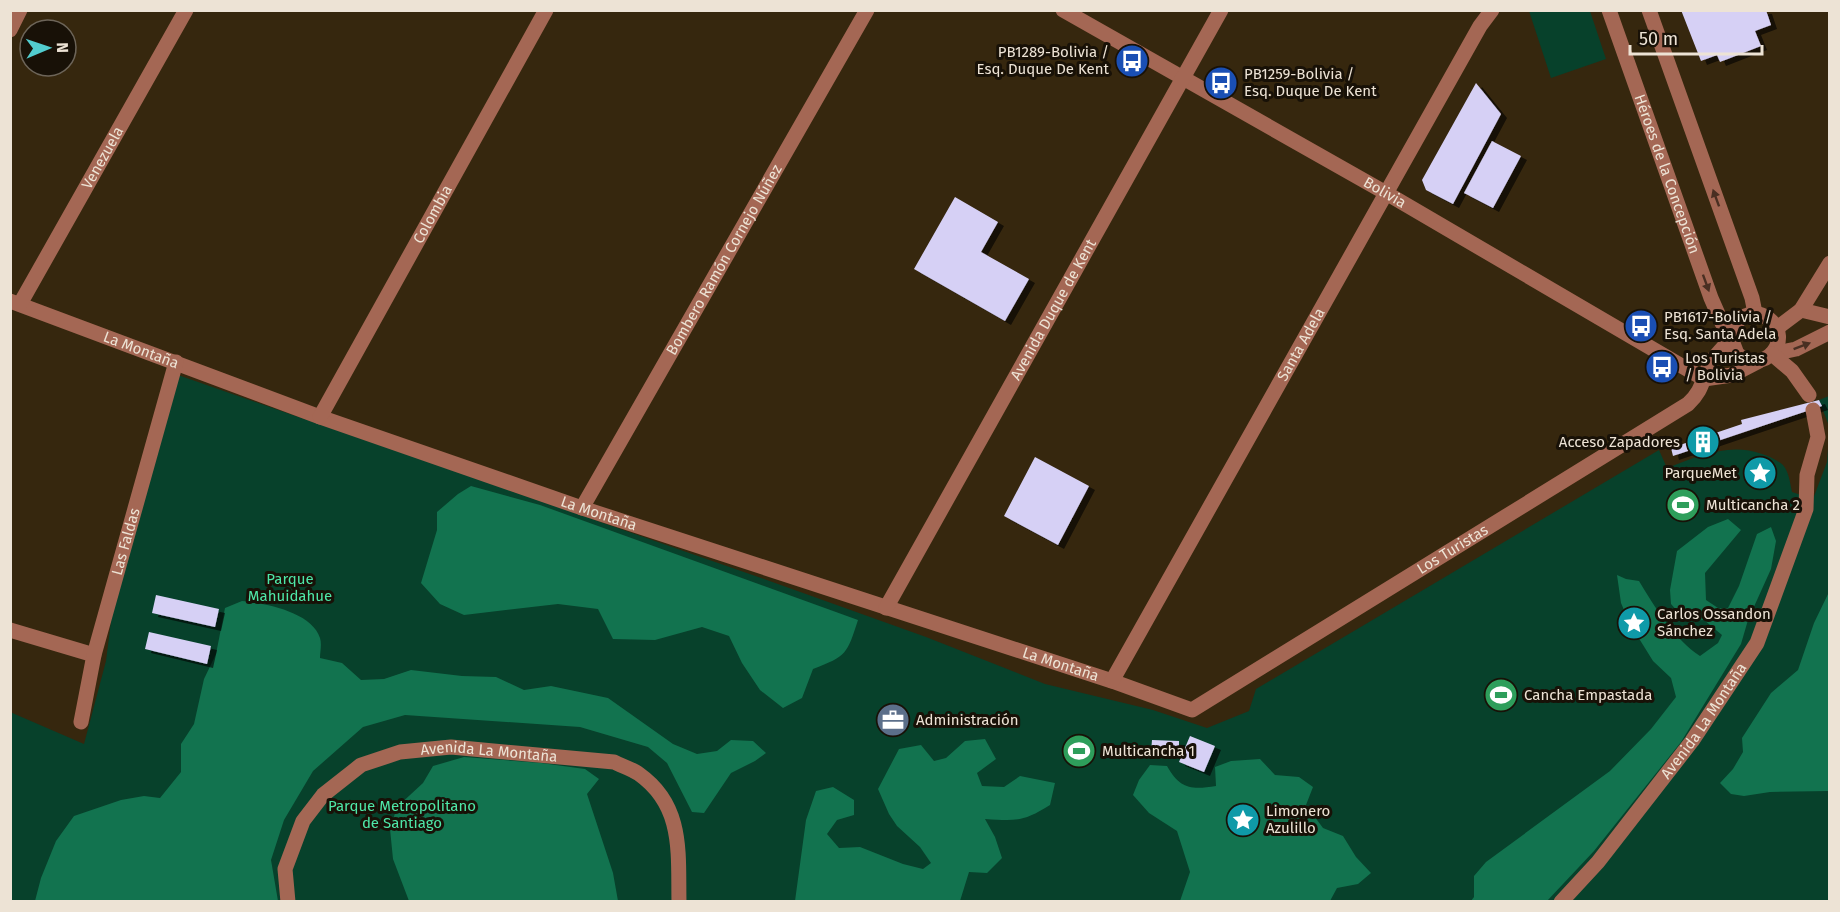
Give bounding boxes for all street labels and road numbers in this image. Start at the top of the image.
street label: Héroes de la Concepción [1631,92,1704,256]
street label: Venezuela [78,123,127,192]
street label: Bombero Ramón Cornejo Núñez [662,161,786,358]
street label: Bolivia [1360,173,1409,212]
street label: Colombia [409,182,456,247]
street label: Avenida Duque de Kent [1006,235,1100,383]
street label: Santa Adela [1273,305,1329,384]
street label: La Montaña [101,328,181,372]
street label: La Montaña [558,492,639,534]
street label: Las Faldas [108,506,144,577]
street label: Los Turistas [1414,521,1491,578]
street label: La Montaña [1020,643,1101,685]
street label: Avenida La Montaña [1657,659,1750,782]
street label: Avenida La Montaña [420,738,558,766]

